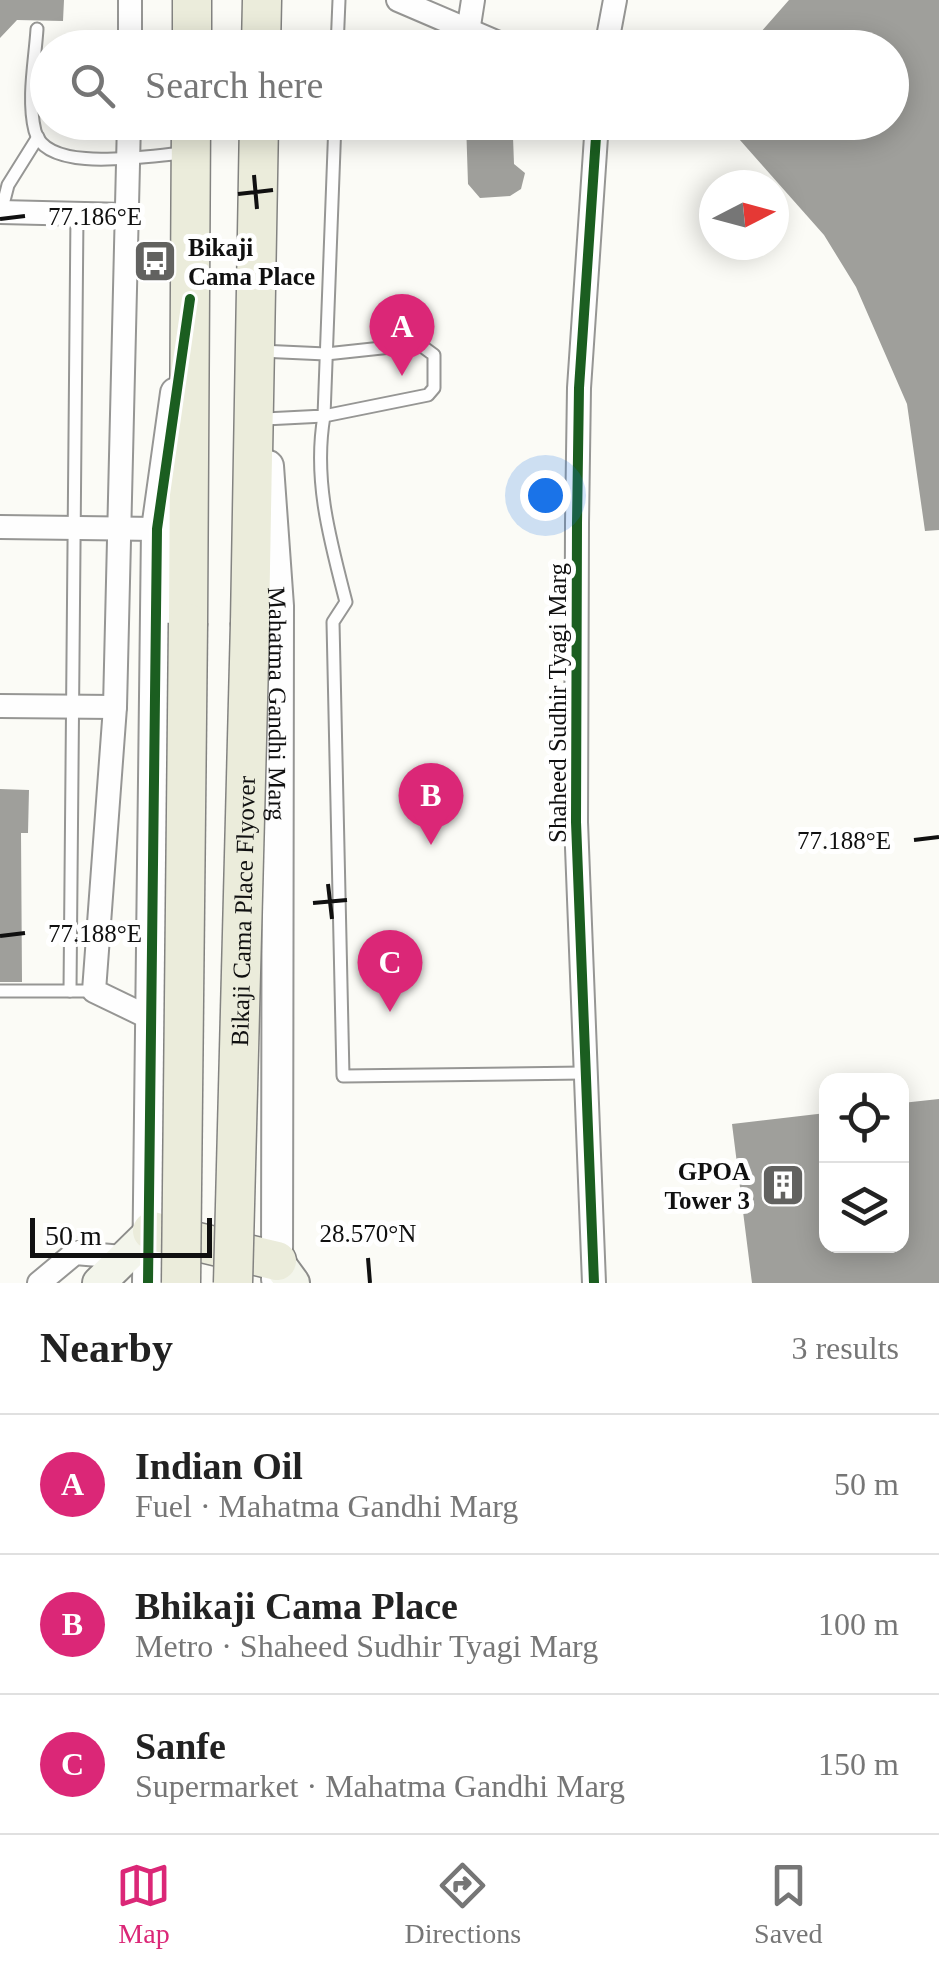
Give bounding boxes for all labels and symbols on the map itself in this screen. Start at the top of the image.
north arrow [699,170,789,260]
text: 77.186°E [48,203,142,230]
place label: Bikaji Cama Place [188,234,315,290]
bus stop icon: Bikaji Cama Place [132,238,178,284]
pin: A [370,294,434,376]
your location [520,470,571,521]
street label: Shaheed Sudhir Tyagi Marg [544,563,571,843]
street label: Mahatma Gandhi Marg [263,586,292,821]
pin: B [398,762,464,845]
street label: Bikaji Cama Place Flyover [226,775,260,1047]
text: 77.188°E [797,827,891,854]
text: 77.188°E [48,920,142,947]
pin: C [358,930,422,1012]
place label: GPOA Tower 3 [665,1158,750,1214]
building icon: GPOA Tower 3 [760,1162,806,1208]
scale bar [30,1213,212,1258]
text: 28.570°N [320,1220,416,1247]

